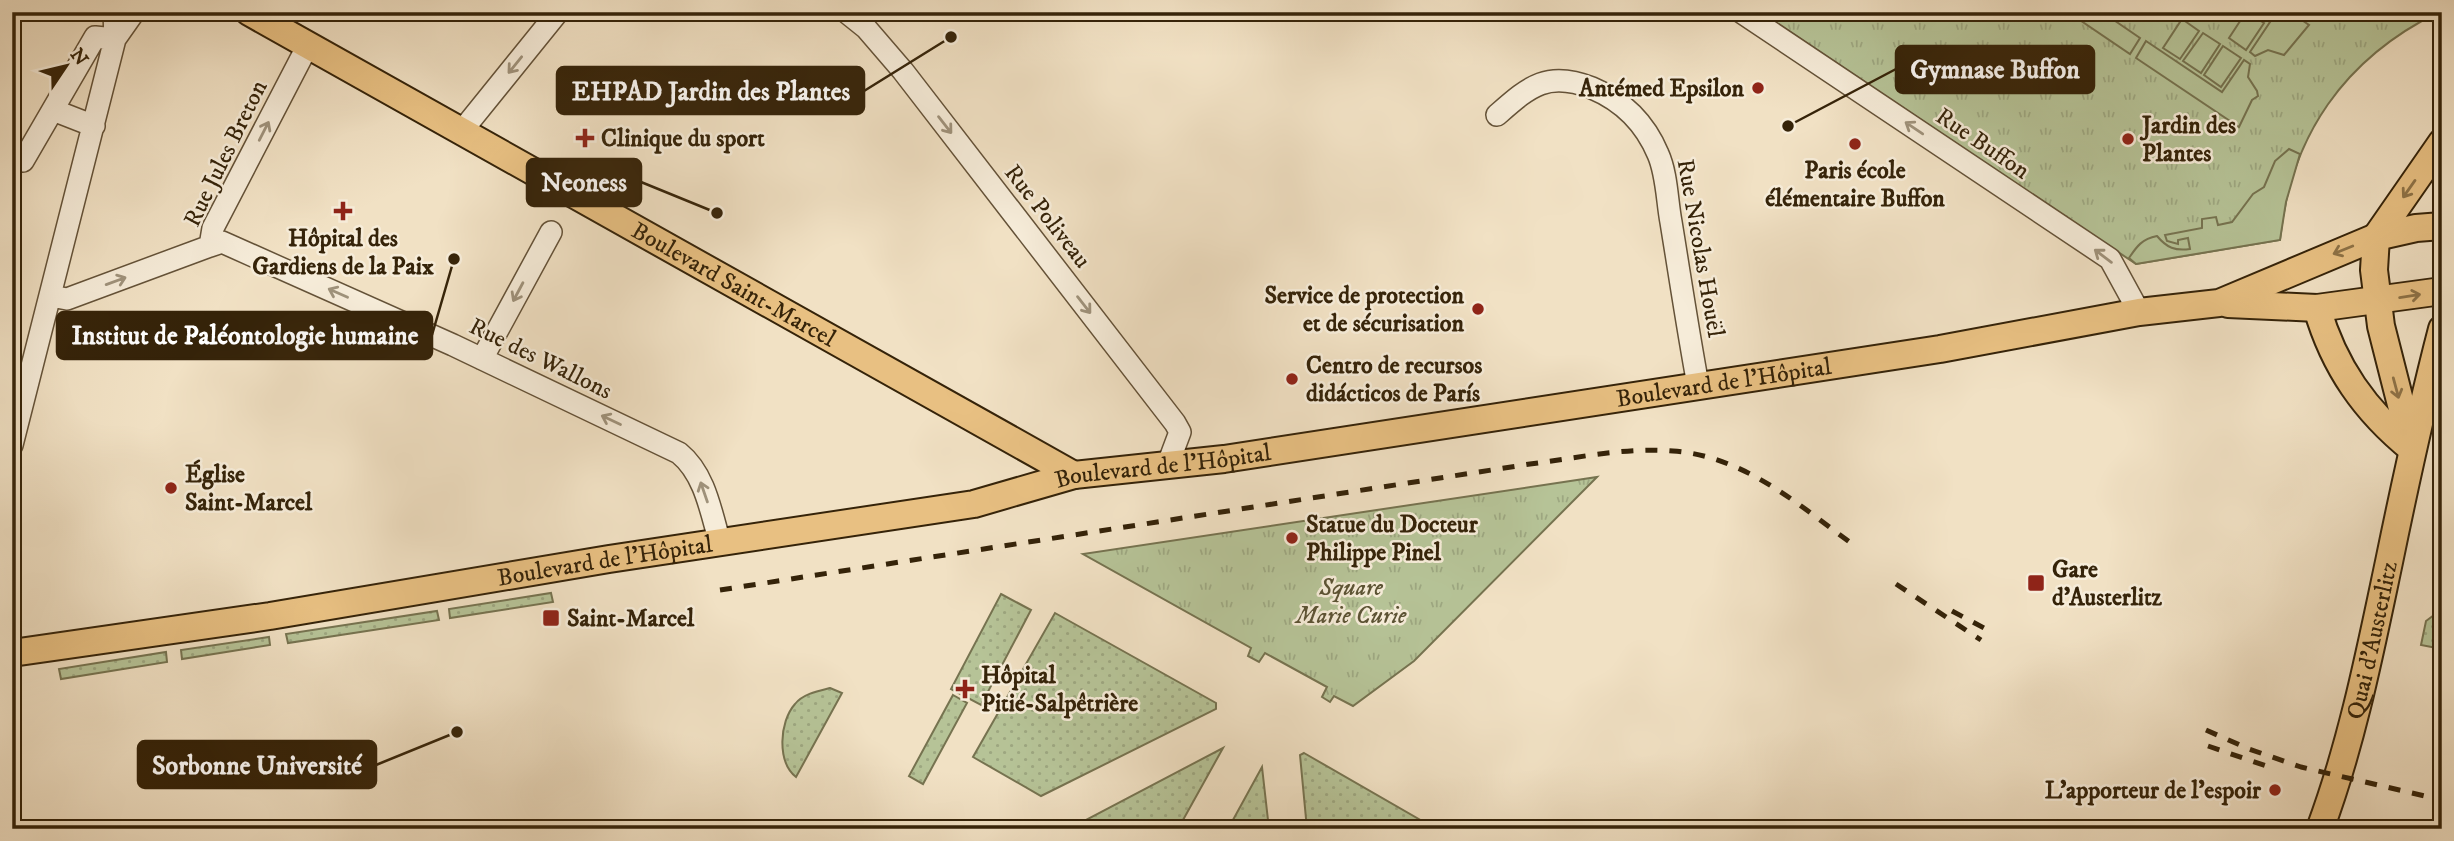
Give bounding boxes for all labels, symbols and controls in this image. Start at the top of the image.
north arrow [32,32,102,102]
text: N [65,44,93,70]
callout: Gymnase Buffon [1896,46,2094,93]
text: Gymnase Buffon [1910,54,2080,87]
one-way arrow [507,56,523,74]
callout: EHPAD Jardin des Plantes [557,67,864,114]
place label: Antémed Epsilon [1578,74,1744,104]
street label: Rue Jules Breton [177,75,275,232]
text: EHPAD Jardin des Plantes [572,76,851,109]
marker: Antémed Epsilon [1750,80,1766,96]
street label: Rue Buffon [1930,101,2036,186]
place label: Jardin des Plantes [2139,111,2236,169]
one-way arrow [937,115,952,133]
one-way arrow [1905,121,1924,136]
one-way arrow [257,122,271,142]
place label: Clinique du sport [601,124,765,154]
marker: Clinique du sport [575,128,595,148]
marker: Jardin des Plantes [2120,131,2136,147]
marker: Paris école élémentaire Buffon [1847,136,1863,152]
place label: Paris école élémentaire Buffon [1765,156,1945,214]
street label: Rue Nicolas Houël [1670,157,1731,340]
callout: Neoness [527,159,641,206]
street label: Rue Poliveau [997,159,1097,274]
text: Neoness [541,167,627,200]
one-way arrow [2402,179,2416,198]
marker: Hôpital des Gardiens de la Paix [333,201,353,221]
street label: Boulevard Saint-Marcel [626,216,842,355]
place label: Hôpital des Gardiens de la Paix [252,224,434,282]
one-way arrow [2333,244,2355,257]
one-way arrow [2094,248,2112,263]
one-way arrow [104,273,126,286]
one-way arrow [510,281,524,301]
place label: Service de protection et de sécurisation [1264,281,1464,339]
one-way arrow [328,286,349,299]
one-way arrow [2398,289,2421,302]
one-way arrow [1076,295,1091,314]
marker: Service de protection et de sécurisation [1470,301,1486,317]
street label: Rue des Wallons [464,311,617,406]
callout: Institut de Paléontologie humaine [57,312,432,359]
text: Institut de Paléontologie humaine [71,320,419,353]
place label: Centro de recursos didácticos de París [1306,351,1482,409]
street label: Boulevard de l'Hôpital [1614,352,1834,415]
marker: Centro de recursos didácticos de París [1284,371,1300,387]
one-way arrow [2390,376,2403,398]
one-way arrow [601,413,622,427]
street label: Boulevard de l'Hôpital [1052,438,1274,496]
place label: Église Saint-Marcel [185,459,313,518]
marker: Église Saint-Marcel [163,480,179,496]
one-way arrow [697,481,709,503]
place label: Statue du Docteur Philippe Pinel [1306,510,1479,568]
street label: Boulevard de l'Hôpital [495,529,715,594]
marker: Statue du Docteur Philippe Pinel [1284,530,1300,546]
place label: Gare d'Austerlitz [2052,555,2163,613]
street label: Quai d'Austerlitz [2340,558,2405,723]
park label: Square Marie Curie [1294,573,1407,631]
marker: Gare d'Austerlitz [2026,573,2046,593]
place label: Saint-Marcel [567,604,695,634]
marker: Saint-Marcel [541,608,561,628]
place label: Hôpital Pitié-Salpêtrière [981,661,1138,719]
marker: Hôpital Pitié-Salpêtrière [955,679,975,699]
callout: Sorbonne Université [138,741,376,788]
text: Sorbonne Université [152,750,363,783]
place label: L'apporteur de l'espoir [2045,776,2262,806]
marker: L'apporteur de l'espoir [2267,782,2283,798]

